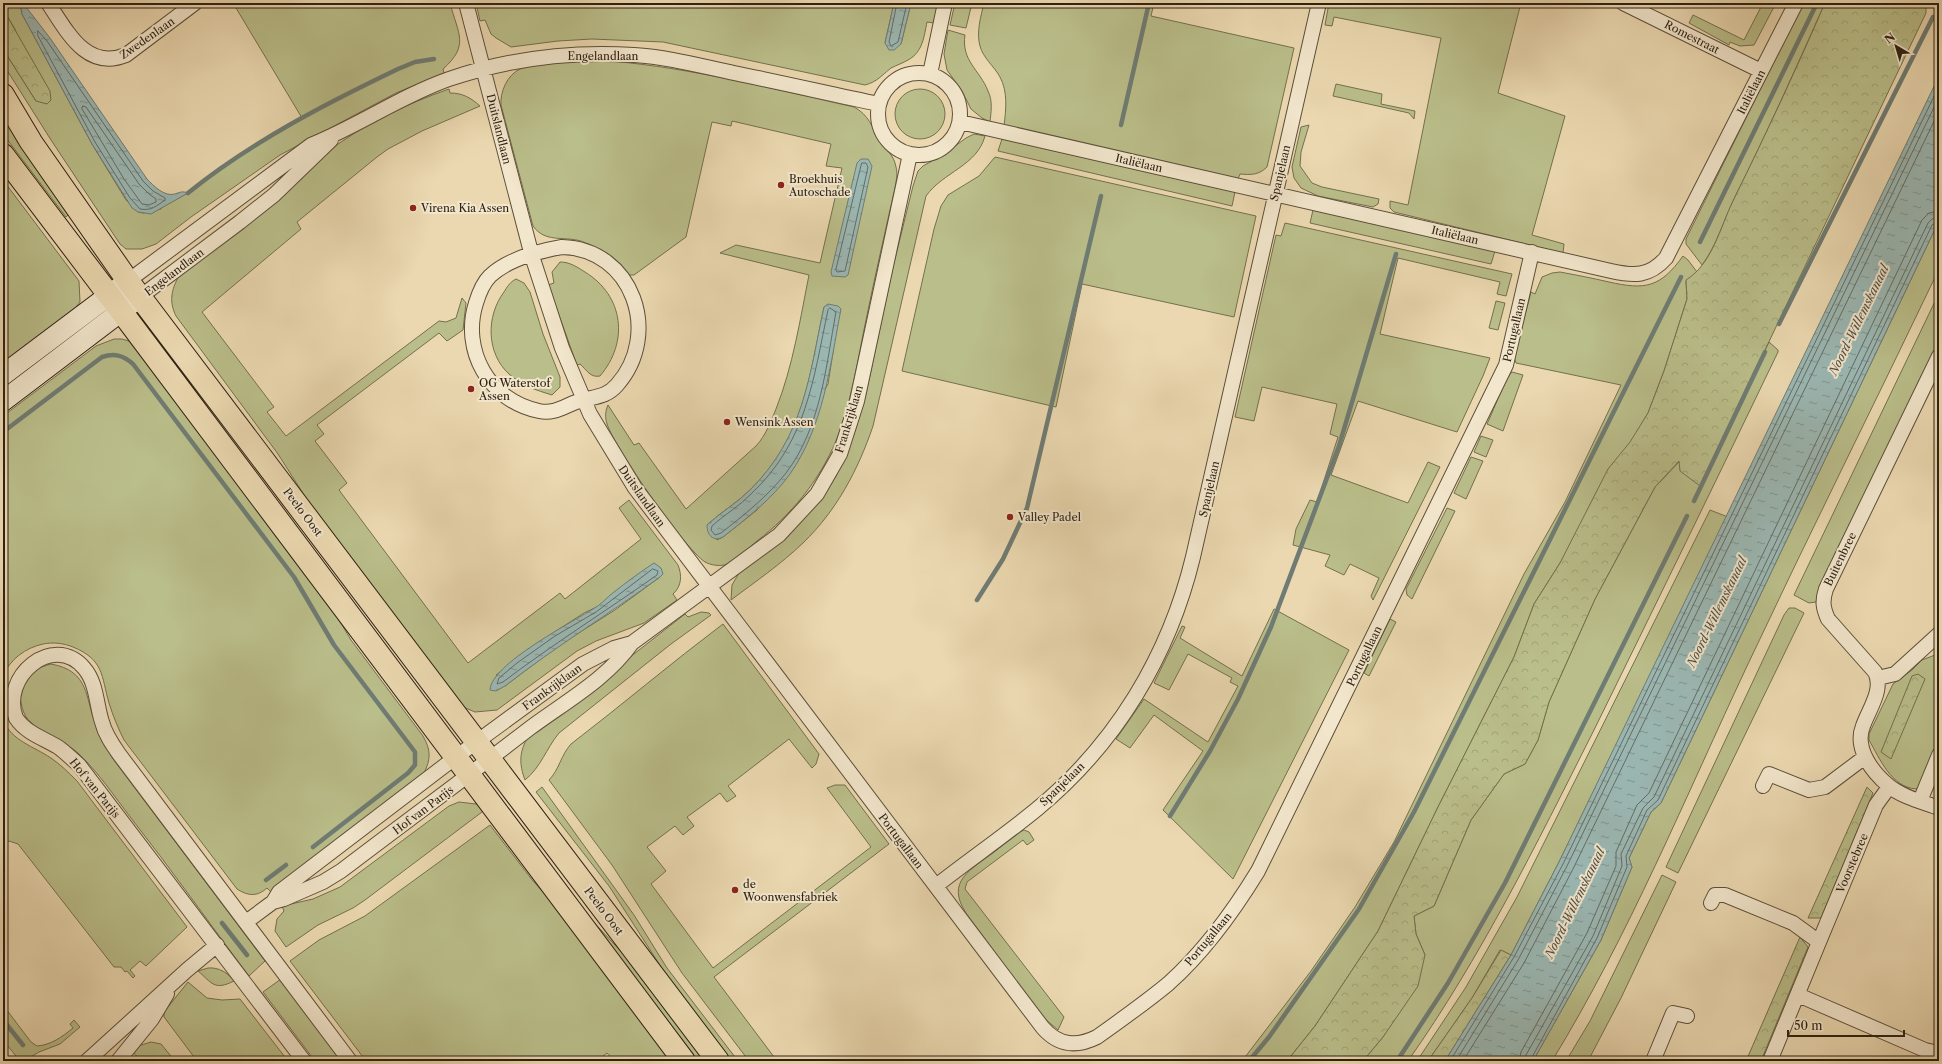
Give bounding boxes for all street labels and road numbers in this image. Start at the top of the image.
street label: Zwedenlaan [117,14,177,62]
street label: Romestraat [1662,17,1722,57]
street label: Engelandlaan [568,49,639,63]
street label: Italiëlaan [1734,67,1768,117]
street label: Duitslandlaan [483,92,515,166]
street label: Spanjelaan [1267,144,1293,202]
street label: Italiëlaan [1114,151,1164,175]
street label: Italiëlaan [1430,223,1480,247]
street label: Engelandlaan [142,245,207,299]
street label: Portugallaan [1500,296,1528,364]
street label: Frankrijklaan [832,383,866,455]
street label: Spanjelaan [1196,460,1222,518]
street label: Duitslandlaan [616,462,668,530]
street label: Peelo Oost [280,485,326,539]
street label: Buitenbree [1821,530,1859,588]
street label: Portugallaan [1343,623,1385,689]
street label: Frankrijklaan [520,661,585,713]
street label: Hof van Parijs [67,755,123,821]
street label: Spanjelaan [1037,759,1087,809]
street label: Hof van Parijs [390,782,456,837]
street label: Portugallaan [876,811,926,872]
street label: Voorstebree [1833,831,1871,896]
street label: Peelo Oost [581,884,627,938]
street label: Portugallaan [1182,909,1235,969]

